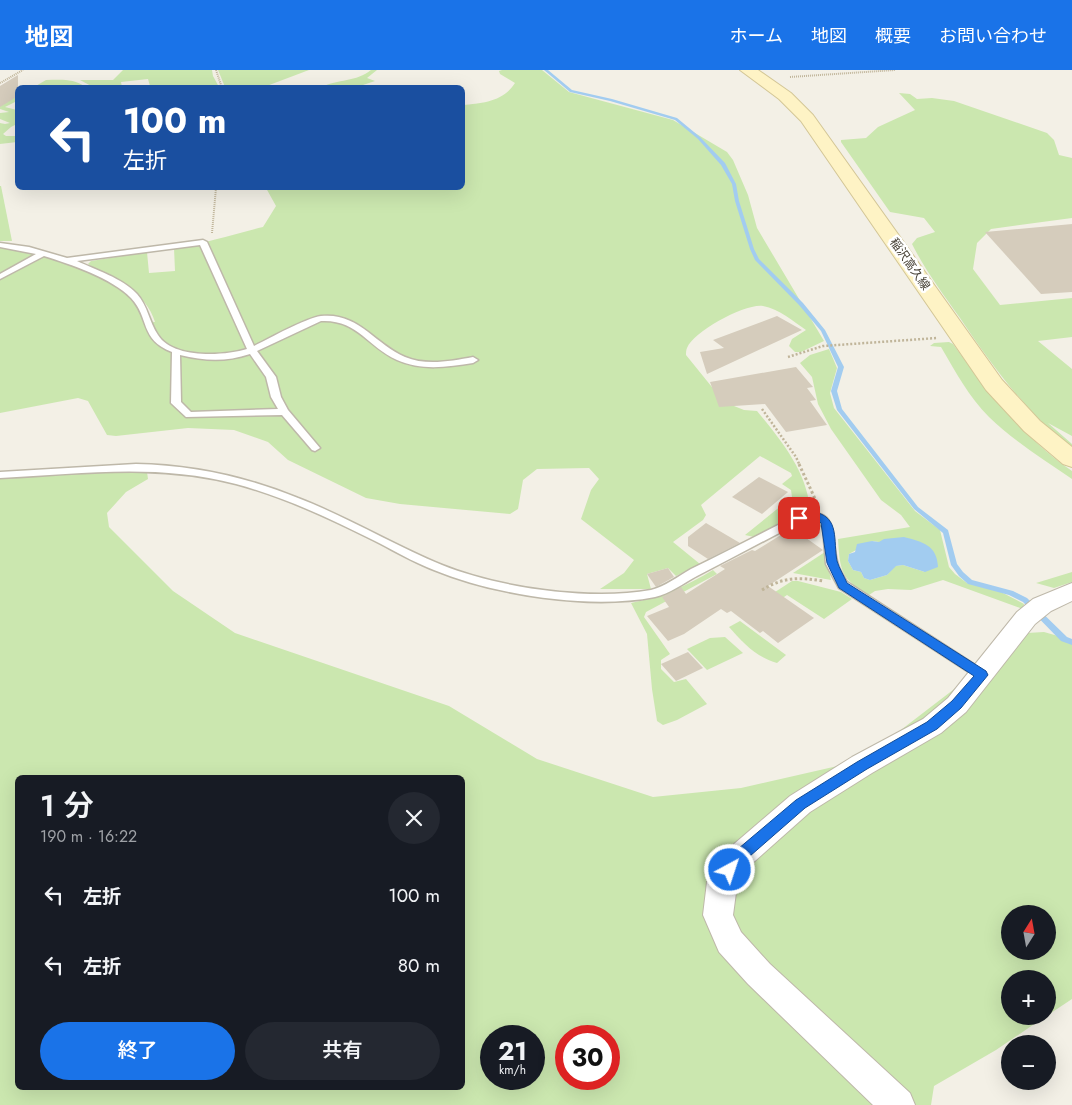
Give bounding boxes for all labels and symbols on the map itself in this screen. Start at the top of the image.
street label: 稲沢高久線 [885,234,935,294]
pin [778,497,820,539]
position arrow [703,843,755,895]
north arrow [1001,905,1056,960]
speed limit sign: 30 [555,1025,620,1090]

